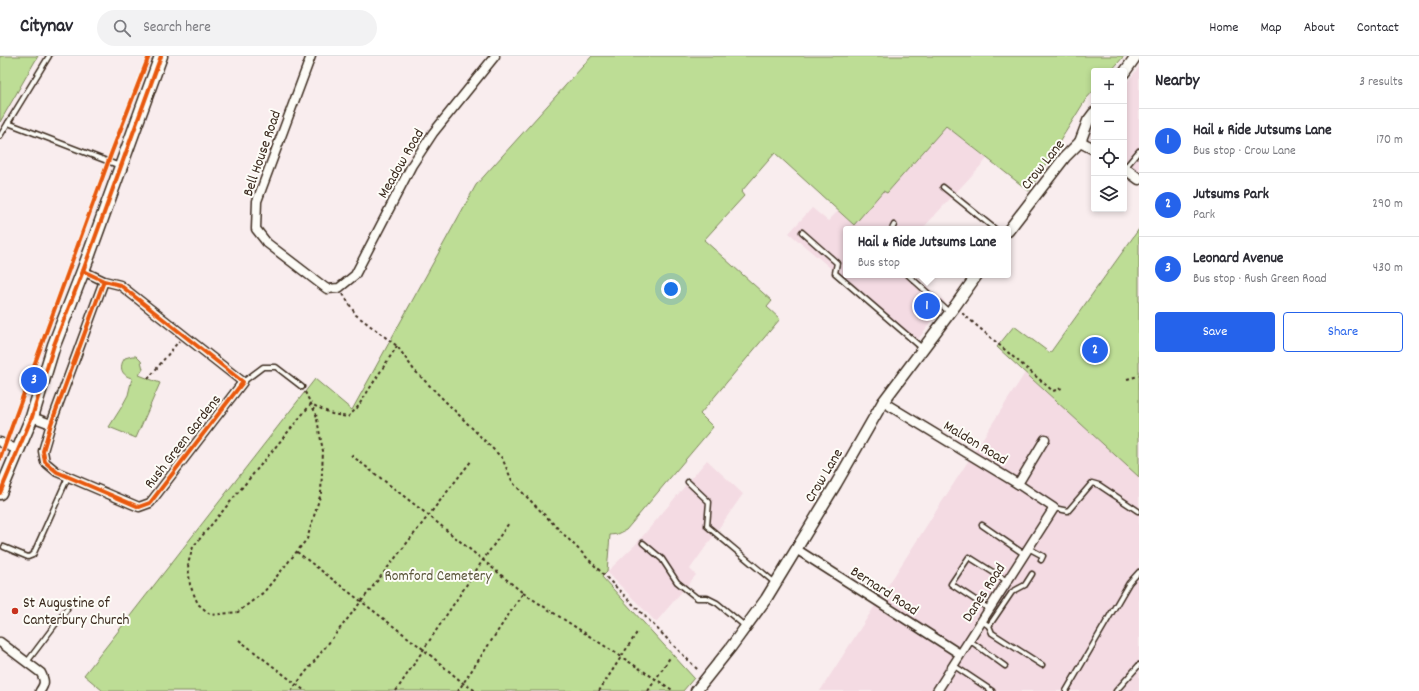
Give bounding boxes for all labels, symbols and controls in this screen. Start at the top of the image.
search box [97,10,377,46]
text: Citynav [20,14,73,41]
icon: search [111,17,133,39]
text: Search here [143,17,211,39]
text: Home [1209,18,1238,38]
text: Map [1260,18,1282,38]
text: About [1304,18,1335,38]
text: Contact [1357,18,1399,38]
map controls [1091,68,1127,212]
button: + [1091,68,1127,104]
text: Nearby [1155,70,1199,94]
text: 3 results [1359,73,1403,92]
button: − [1091,104,1127,140]
street label: Bell House Road [238,108,288,200]
text: Hail & Ride Jutsums Lane [1193,120,1332,142]
street label: Meadow Road [373,125,431,203]
text: 1 [1167,131,1169,150]
text: 170 m [1376,131,1403,150]
street label: Crow Lane [1016,135,1071,195]
button: locate [1091,140,1127,176]
text: Bus stop · Crow Lane [1193,142,1296,161]
button: layers [1091,176,1127,212]
text: Jutsums Park [1193,184,1269,206]
text: 2 [1165,195,1171,214]
text: 290 m [1372,195,1403,214]
text: Park [1193,206,1215,225]
popup [843,226,1011,278]
text: Hail & Ride Jutsums Lane [858,232,996,254]
text: Leonard Avenue [1193,248,1283,270]
text: Bus stop [858,254,900,273]
text: 3 [1165,259,1171,278]
text: 430 m [1373,259,1403,278]
text: Bus stop · Rush Green Road [1193,270,1327,289]
your location [661,279,681,299]
pin: 1 [914,291,940,321]
button: Save [1155,312,1275,352]
button: Share [1283,312,1403,352]
pin: 2 [1082,335,1108,365]
pin: 3 [21,365,47,395]
street label: Rush Green Gardens [140,390,227,494]
street label: Maldon Road [939,416,1011,472]
street label: Crow Lane [800,445,850,507]
street label: Danes Road [957,559,1012,627]
street label: Bernard Road [845,561,922,622]
park label: Romford Cemetery [385,566,492,588]
place label: St Augustine of Canterbury Church [23,593,129,632]
marker: St Augustine of Canterbury Church [10,606,20,616]

